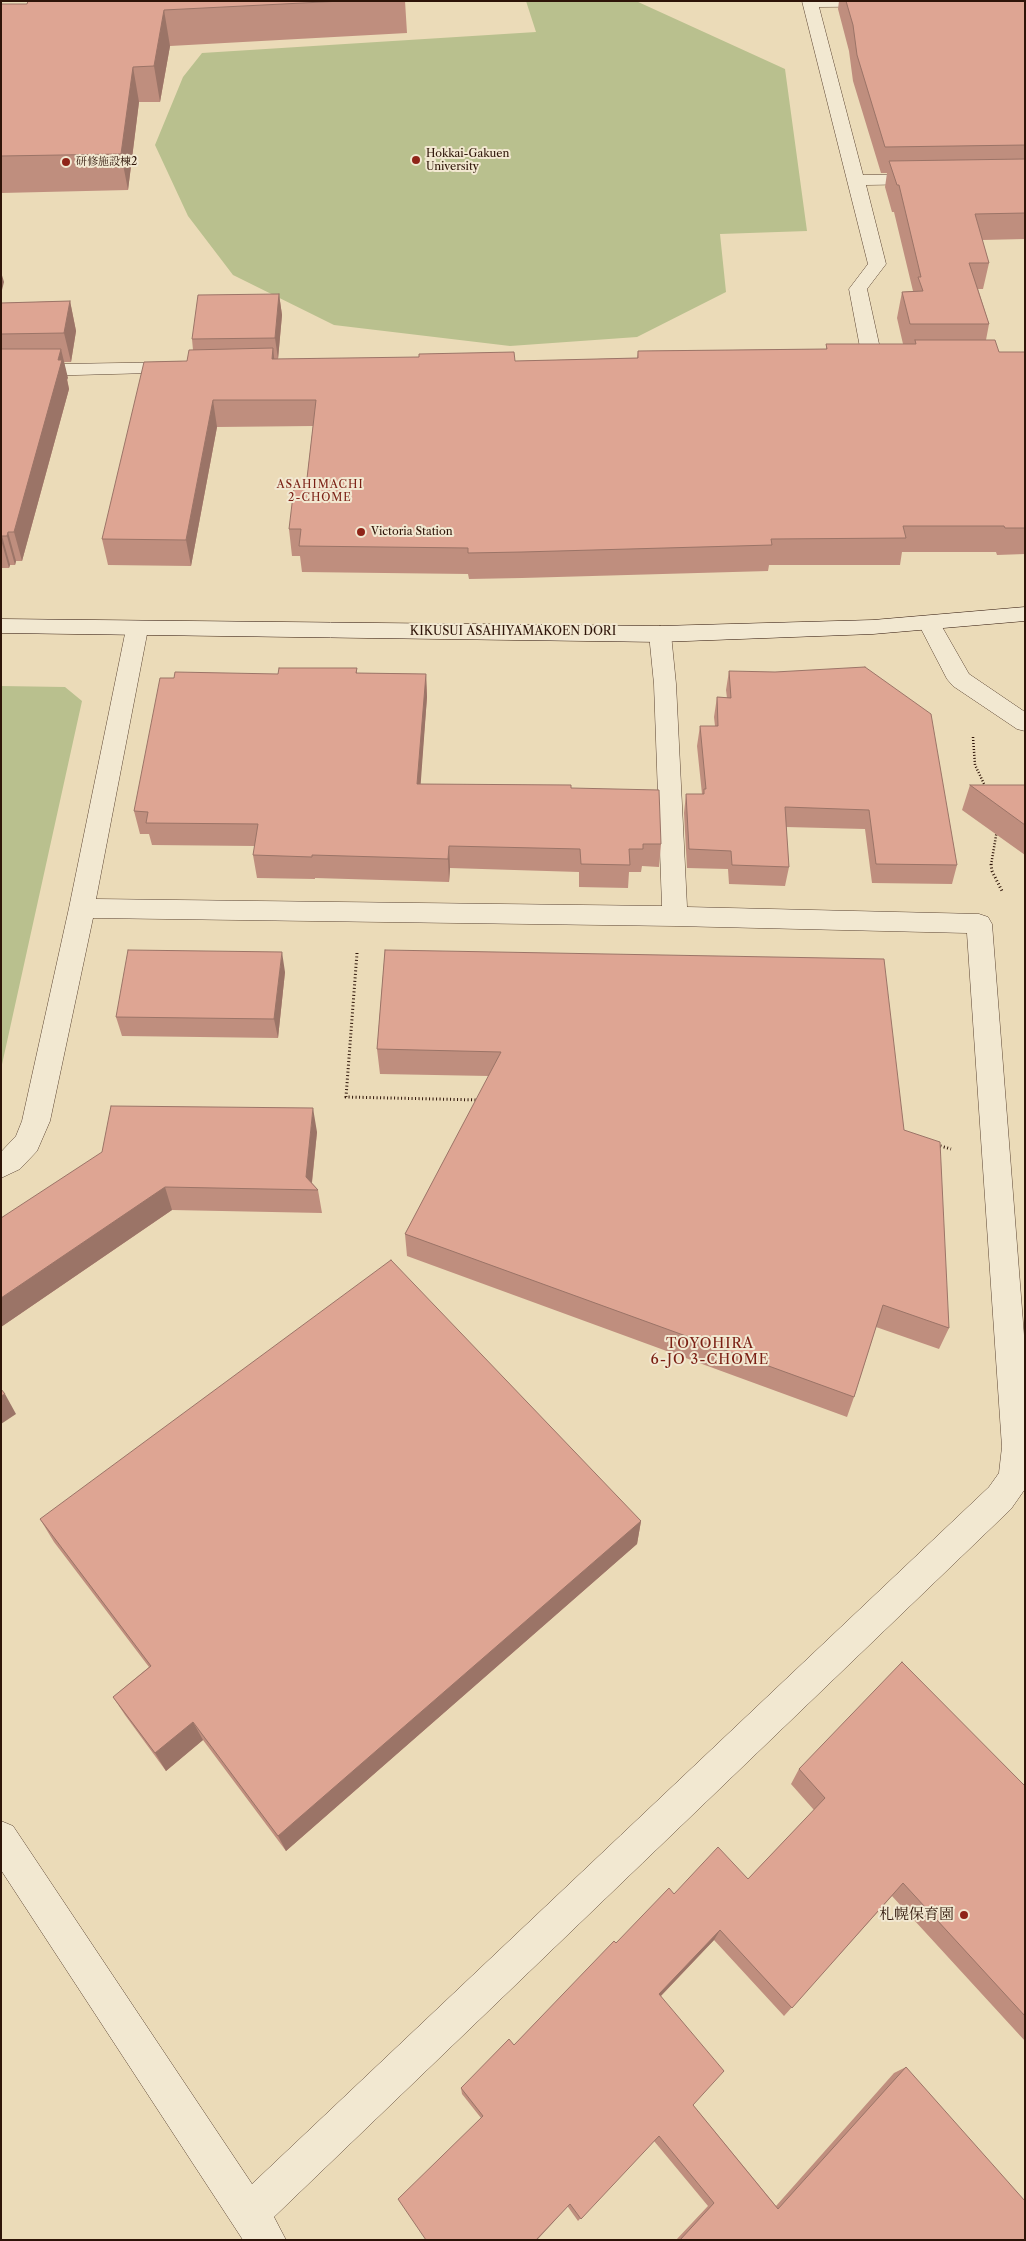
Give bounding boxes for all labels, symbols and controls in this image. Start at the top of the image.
place label: Hokkai-Gakuen University [426,147,509,173]
marker: Hokkai-Gakuen University [410,154,422,166]
place label: 研修施設棟2 [76,155,137,169]
marker: 研修施設棟2 [60,156,72,168]
district label: ASAHIMACHI 2-CHOME [275,478,365,504]
place label: Victoria Station [371,525,453,539]
marker: Victoria Station [355,526,367,538]
street label: KIKUSUI ASAHIYAMAKOEN DORI [410,625,616,639]
district label: TOYOHIRA 6-JO 3-CHOME [649,1336,771,1368]
place label: 札幌保育園 [879,1906,954,1924]
marker: 札幌保育園 [958,1909,970,1921]

